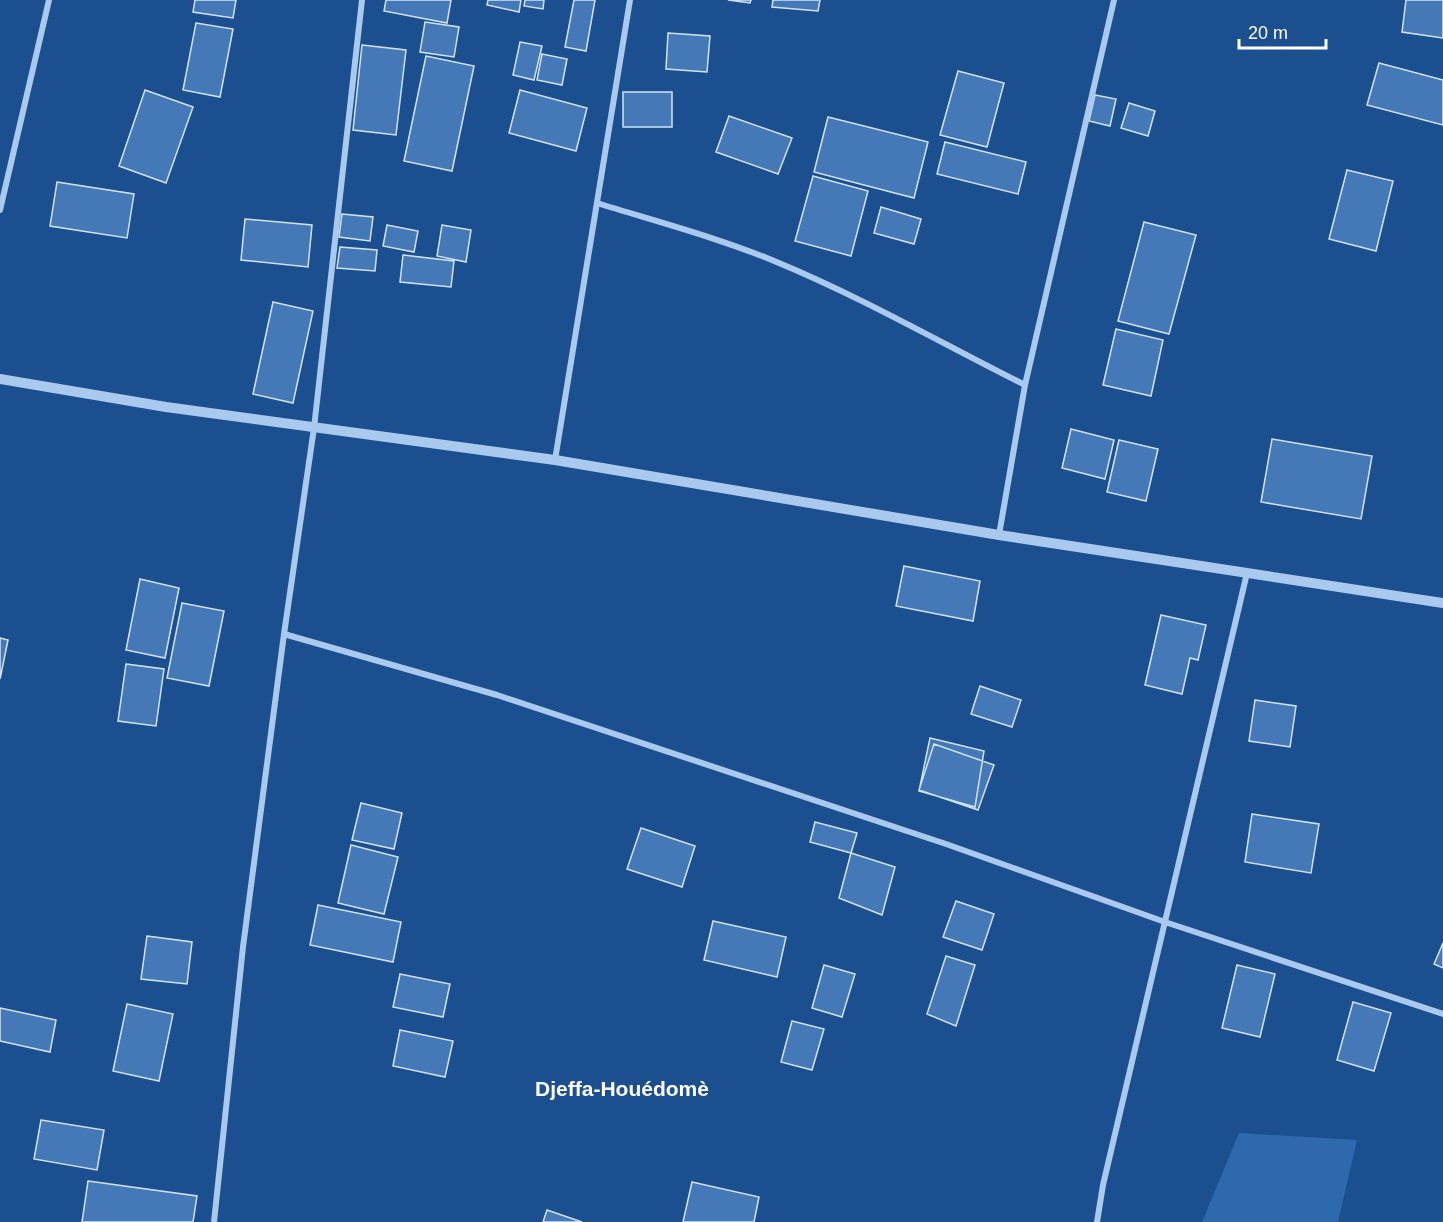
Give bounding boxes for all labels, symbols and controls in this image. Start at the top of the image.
scale bar [1239,12,1326,50]
text: 20 m [1248,23,1288,43]
district label: Djeffa-Houédomè [535,1077,709,1100]

